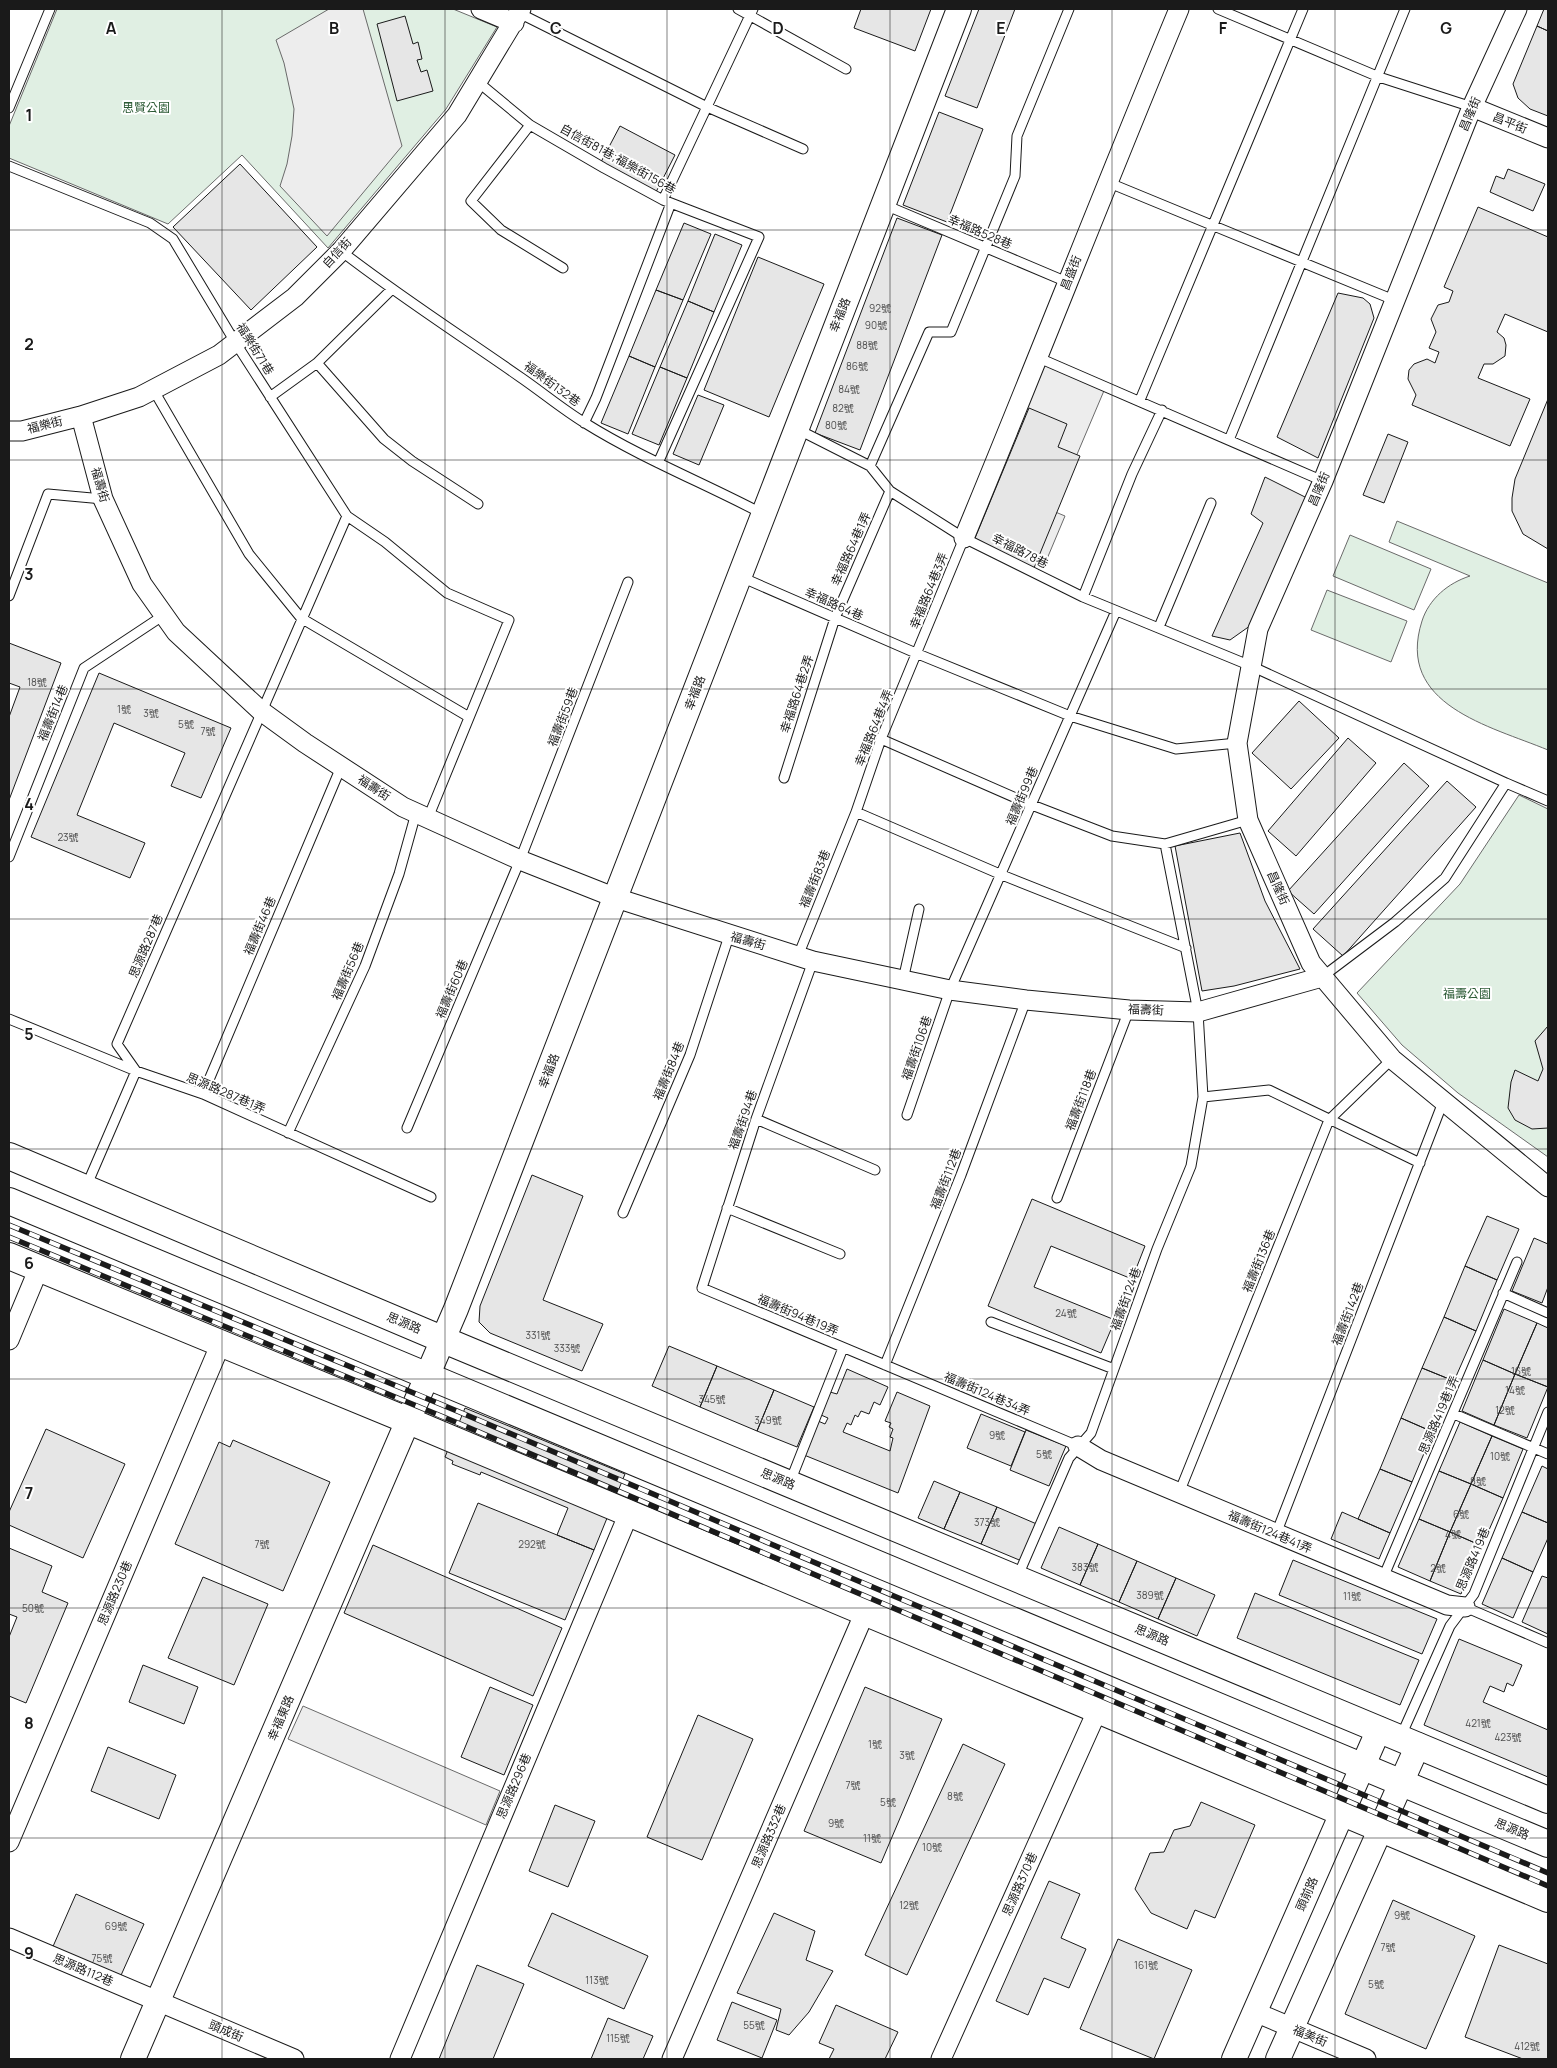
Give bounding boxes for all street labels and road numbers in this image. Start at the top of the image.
street label: 昌隆街 [1455,94,1484,134]
street label: 昌平街 [1490,108,1530,137]
street label: 自信街81巷;福樂街156巷 [557,120,679,198]
street label: 幸福路528巷 [945,210,1015,253]
street label: 自信街 [318,234,355,272]
street label: 昌盛街 [1056,253,1085,293]
street label: 幸福路 [825,295,854,335]
street label: 福樂街71巷 [233,319,278,378]
street label: 福樂街132巷 [521,357,584,410]
street label: 福樂街 [25,412,64,437]
street label: 福壽街 [87,465,114,505]
street label: 昌隆街 [1304,469,1333,509]
street label: 幸福路64巷1弄 [827,509,874,588]
street label: 幸福路78巷 [989,529,1051,572]
street label: 幸福路64巷3弄 [905,550,952,632]
street label: 幸福路64巷 [802,583,866,624]
street label: 幸福路64巷2弄 [776,653,817,735]
street label: 幸福路 [680,673,709,713]
street label: 福壽街14巷 [33,682,72,744]
street label: 福壽街59巷 [543,685,582,749]
street label: 幸福路64巷4弄 [850,687,897,769]
street label: 福壽街99巷 [1001,764,1042,828]
street label: 福壽街 [355,771,394,805]
street label: 福壽街83巷 [795,847,834,911]
street label: 昌隆街 [1263,868,1294,908]
street label: 福壽街46巷 [239,894,280,958]
street label: 思源路287巷 [124,911,167,980]
street label: 福壽街 [728,927,768,954]
street label: 福壽街56巷 [328,939,368,1003]
street label: 福壽街60巷 [431,957,472,1021]
street label: 福壽街 [1128,1000,1164,1019]
street label: 福壽街106巷 [898,1013,936,1082]
street label: 福壽街84巷 [649,1039,688,1103]
street label: 幸福路 [534,1051,563,1091]
street label: 福壽街118巷 [1061,1067,1100,1133]
street label: 思源路287巷1弄 [184,1068,268,1117]
street label: 福壽街94巷 [724,1088,761,1152]
street label: 福壽街112巷 [926,1146,965,1212]
street label: 福壽街136巷 [1238,1227,1279,1295]
street label: 福壽街124巷 [1106,1265,1145,1333]
street label: 福壽街142巷 [1328,1280,1367,1348]
street label: 福壽街94巷19弄 [755,1290,841,1339]
street label: 思源路 [384,1308,424,1337]
street label: 福壽街124巷34弄 [941,1368,1033,1419]
street label: 思源路419巷1弄 [1414,1373,1463,1457]
street label: 思源路 [758,1464,798,1493]
street label: 福壽街124巷41弄 [1225,1506,1315,1557]
street label: 思源路419巷 [1452,1525,1493,1593]
street label: 思源路230巷 [93,1558,136,1628]
street label: 思源路 [1132,1620,1172,1649]
street label: 幸福東路 [263,1692,298,1743]
street label: 思源路296巷 [492,1750,535,1821]
street label: 思源路332巷 [747,1801,790,1870]
street label: 思源路 [1492,1814,1532,1843]
street label: 思源路370巷 [998,1849,1041,1918]
street label: 頭前路 [1291,1874,1322,1914]
street label: 思源路112巷 [50,1949,116,1990]
street label: 頭成街 [206,2016,246,2045]
street label: 福美街 [1290,2021,1330,2050]

